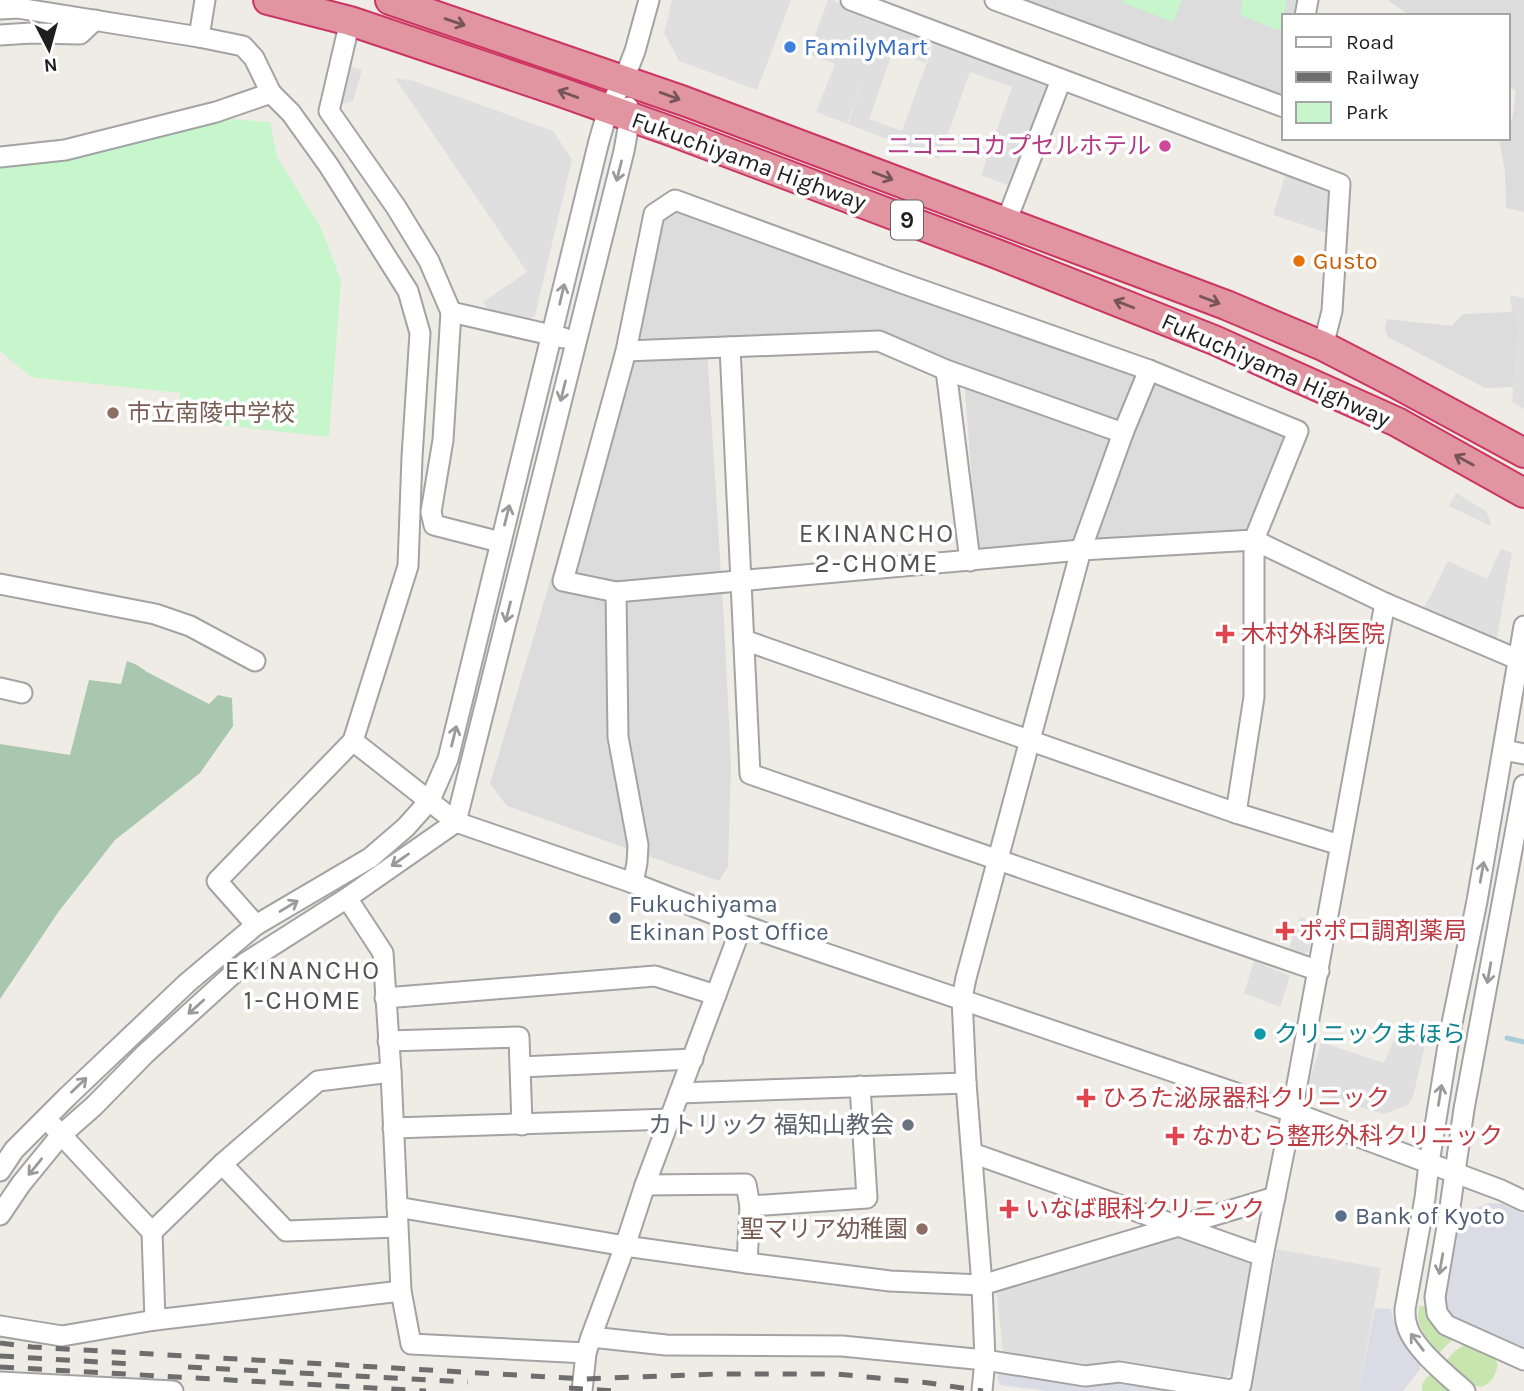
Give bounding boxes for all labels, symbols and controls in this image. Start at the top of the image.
north arrow [14,14,84,84]
legend [1282,14,1510,140]
one-way arrow [443,17,465,29]
text: Road [1346,30,1394,54]
place label: FamilyMart [804,33,928,61]
marker: FamilyMart [782,39,798,55]
text: N [43,53,59,77]
text: Railway [1346,65,1419,89]
one-way arrow [557,87,579,99]
one-way arrow [658,91,680,103]
text: Park [1346,100,1389,124]
street label: Fukuchiyama Highway [628,106,870,216]
place label: ニコニコカプセルホテル [887,132,1151,160]
marker: ニコニコカプセルホテル [1157,138,1173,154]
one-way arrow [612,159,625,182]
one-way arrow [871,171,893,183]
road number: 9 [891,200,923,240]
place label: Gusto [1313,247,1378,275]
marker: Gusto [1291,253,1307,269]
one-way arrow [556,283,569,306]
one-way arrow [1199,294,1221,307]
one-way arrow [1114,297,1136,310]
street label: Fukuchiyama Highway [1157,307,1395,433]
one-way arrow [556,379,569,402]
place label: 市立南陵中学校 [127,399,295,427]
marker: 市立南陵中学校 [105,405,121,421]
one-way arrow [1455,453,1475,467]
one-way arrow [501,504,514,527]
district label: EKINANCHO 2-CHOME [799,518,955,579]
one-way arrow [501,600,515,623]
place label: 木村外科医院 [1241,620,1385,648]
marker: 木村外科医院 [1215,624,1235,644]
one-way arrow [447,725,461,748]
one-way arrow [391,853,410,867]
one-way arrow [1476,861,1489,884]
place label: Fukuchiyama Ekinan Post Office [629,890,829,946]
one-way arrow [278,898,298,912]
marker: Fukuchiyama Ekinan Post Office [607,910,623,926]
place label: ポポロ調剤薬局 [1299,917,1467,945]
marker: ポポロ調剤薬局 [1277,923,1293,939]
district label: EKINANCHO 1-CHOME [225,955,381,1016]
one-way arrow [1482,961,1496,984]
one-way arrow [188,999,205,1016]
place label: クリニックまほら [1274,1020,1466,1048]
marker: クリニックまほら [1252,1026,1268,1042]
one-way arrow [70,1077,88,1093]
place label: ひろた泌尿器科クリニック [1102,1084,1390,1112]
one-way arrow [1434,1084,1447,1107]
marker: ひろた泌尿器科クリニック [1076,1088,1096,1108]
place label: カトリック 福知山教会 [648,1111,894,1139]
marker: カトリック 福知山教会 [900,1117,916,1133]
place label: なかむら整形外科クリニック [1191,1122,1503,1150]
marker: なかむら整形外科クリニック [1165,1126,1185,1146]
one-way arrow [27,1158,43,1176]
place label: いなば眼科クリニック [1025,1195,1265,1223]
marker: いなば眼科クリニック [999,1199,1019,1219]
place label: Bank of Kyoto [1355,1202,1505,1230]
marker: Bank of Kyoto [1333,1208,1349,1224]
place label: 聖マリア幼稚園 [740,1215,908,1243]
marker: 聖マリア幼稚園 [914,1221,930,1237]
one-way arrow [1434,1252,1447,1275]
one-way arrow [1410,1334,1425,1352]

